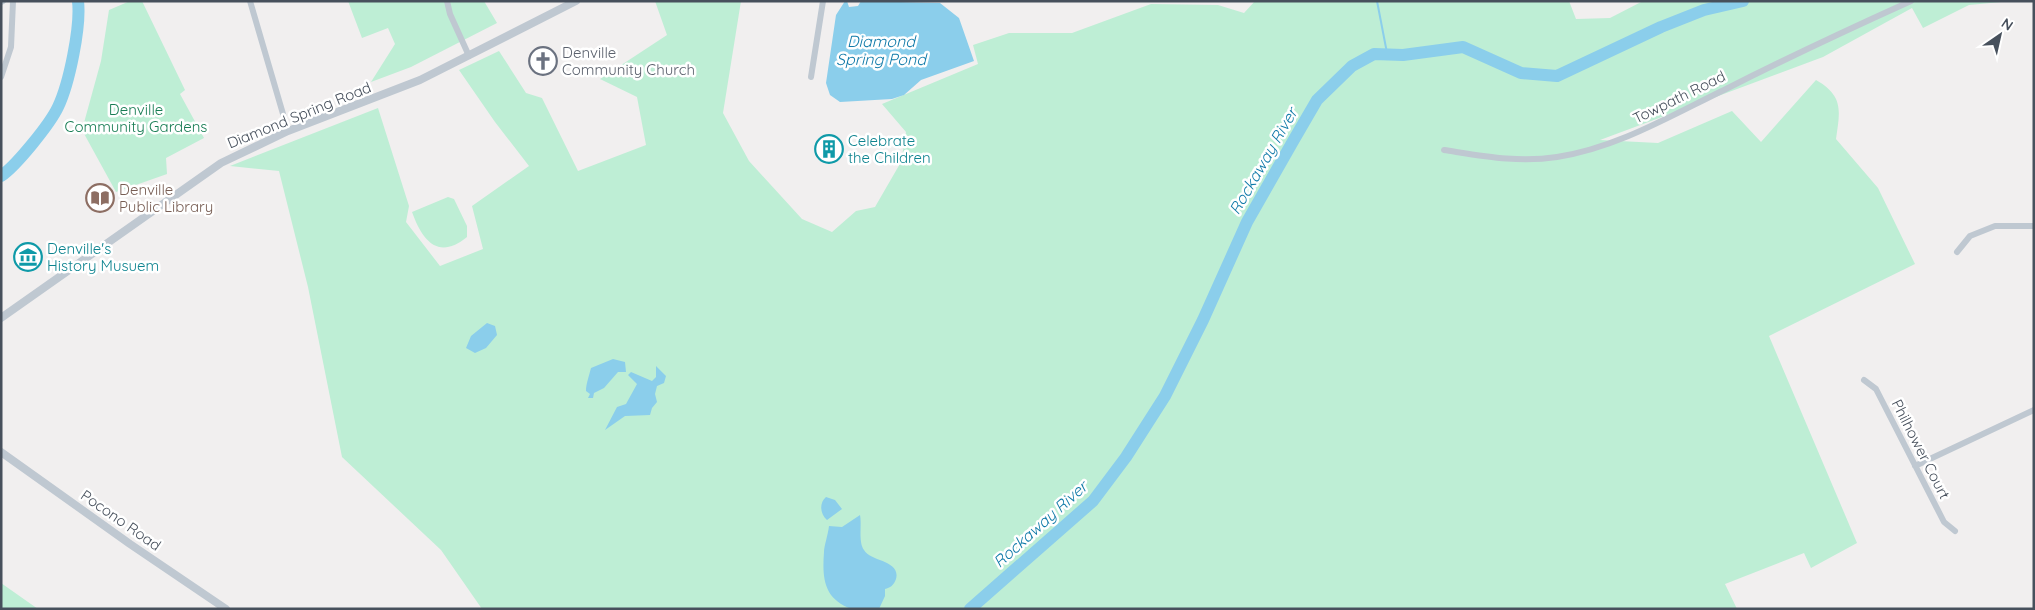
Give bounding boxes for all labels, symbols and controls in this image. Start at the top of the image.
north arrow [1975,10,2025,60]
text: N [1998,14,2017,35]
water label: Diamond Spring Pond [836,31,928,69]
place label: Denville Community Church [562,43,695,79]
church icon: Denville Community Church [528,46,558,76]
street label: Towpath Road [1630,66,1728,128]
street label: Diamond Spring Road [224,77,374,153]
park label: Denville Community Gardens [65,100,207,136]
water label: Rockaway River [1224,103,1302,218]
place label: Celebrate the Children [848,131,931,167]
building icon: Celebrate the Children [814,134,844,164]
place label: Denville Public Library [119,180,213,216]
library icon: Denville Public Library [85,183,115,213]
place label: Denville's History Musuem [47,239,159,275]
museum icon: Denville's History Musuem [13,242,43,272]
street label: Philhower Court [1888,396,1954,502]
water label: Rockaway River [989,475,1093,571]
street label: Pocono Road [77,485,165,555]

